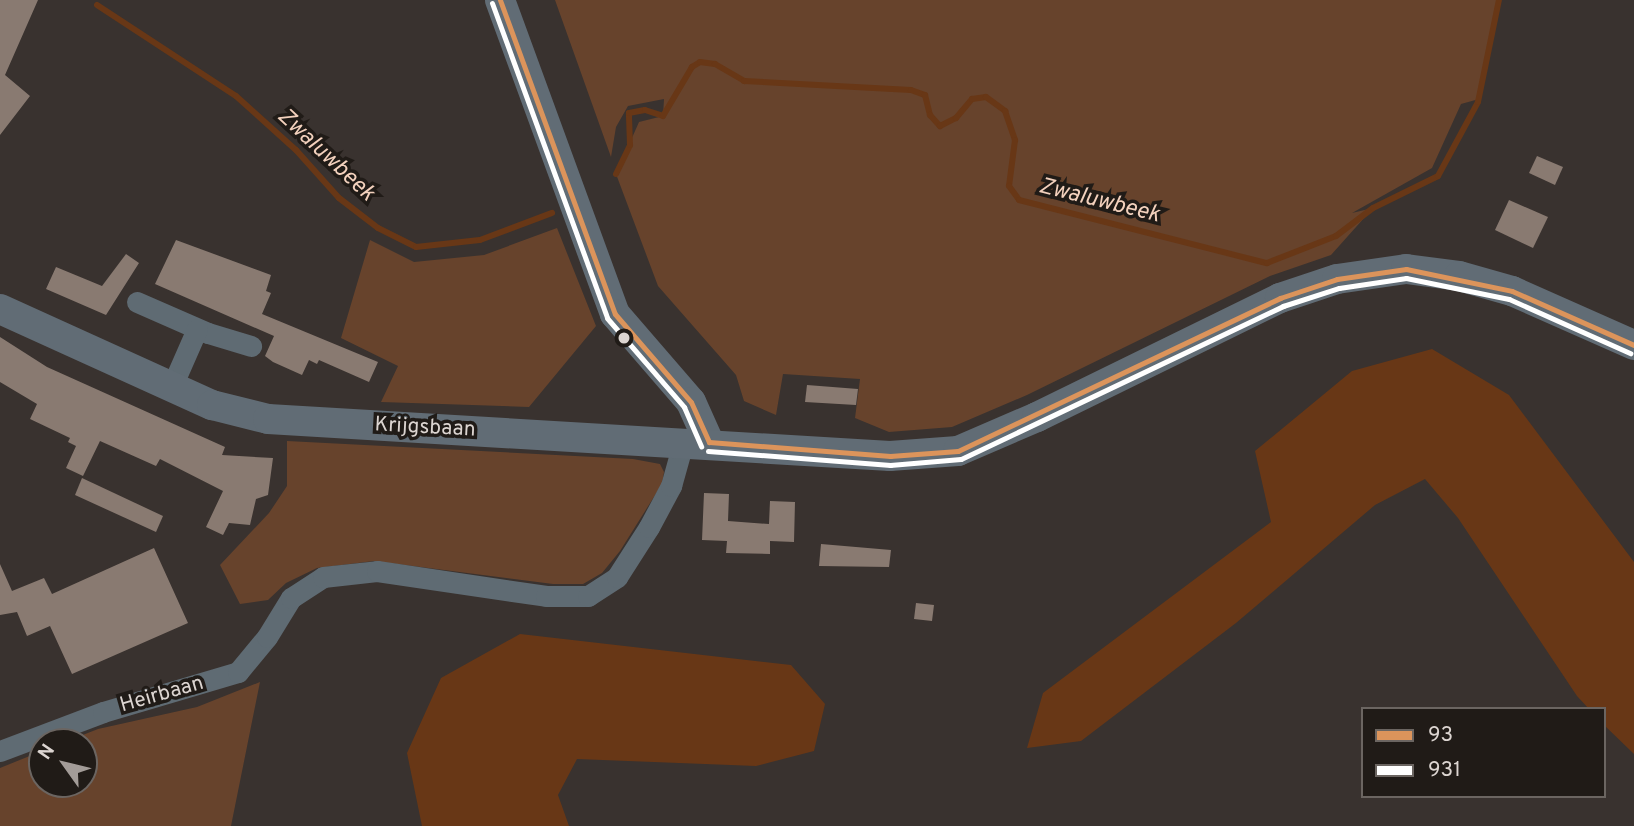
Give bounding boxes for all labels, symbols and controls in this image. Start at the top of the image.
water label: Zwaluwbeek [270,104,380,208]
water label: Zwaluwbeek [1036,174,1162,230]
unlabelled marker [617,331,631,345]
street label: Krijgsbaan [374,413,476,443]
street label: Heirbaan [117,671,207,719]
legend [1361,707,1606,798]
text: 93 [1428,722,1453,749]
north arrow [28,728,98,798]
text: N [33,740,61,765]
text: 931 [1428,757,1461,784]

